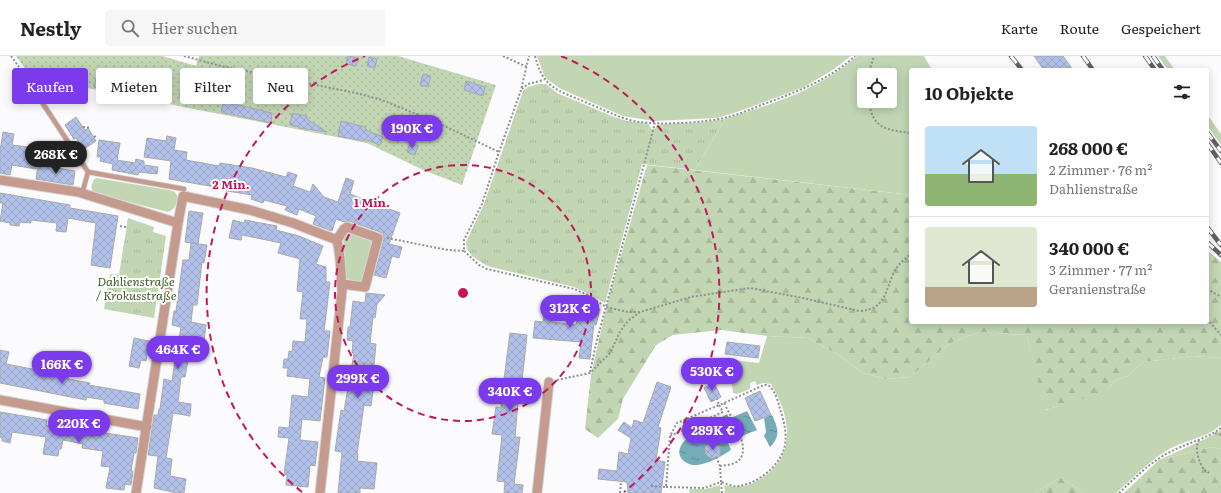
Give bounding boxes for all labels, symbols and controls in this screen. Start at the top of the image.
search box [105,10,385,46]
text: Nestly [20,14,81,42]
text: Hier suchen [151,16,238,39]
icon: search [119,17,141,39]
text: Karte [1001,18,1038,38]
text: Route [1060,18,1099,38]
text: Gespeichert [1121,18,1201,38]
chip: Kaufen [12,68,88,104]
chip: Mieten [96,68,172,104]
chip: Filter [180,68,245,104]
chip: Neu [253,68,308,104]
map controls [857,68,897,108]
button: locate [857,68,897,108]
text: 10 Objekte [925,80,1014,105]
icon: filters [1171,81,1193,103]
pin: 190K € [379,115,445,149]
text: 190K € [391,118,433,137]
text: 268 000 € [1049,135,1128,160]
pin: 268K € [23,141,89,175]
icon: home [957,142,1005,190]
text: 268K € [34,144,78,163]
text: 2 Zimmer · 76 m² [1049,160,1152,179]
text: 2 Min. [212,175,250,193]
text: Dahlienstraße [1049,179,1138,198]
text: 1 Min. [354,193,390,211]
text: 340 000 € [1049,235,1129,260]
icon: home [957,243,1005,291]
text: 3 Zimmer · 77 m² [1049,260,1152,279]
park label: Dahlienstraße / Krokusstraße [96,272,177,304]
text: Geranienstraße [1049,279,1146,298]
centre of rings [456,286,470,300]
pin: 312K € [537,295,603,329]
text: 312K € [549,298,591,317]
pin: 464K € [145,336,211,370]
text: 464K € [155,339,201,358]
pin: 166K € [29,351,95,385]
text: 166K € [41,354,83,373]
pin: 530K € [679,358,745,392]
text: 530K € [690,361,734,380]
pin: 299K € [325,365,391,399]
text: 299K € [336,368,380,387]
pin: 340K € [477,378,543,412]
text: 340K € [488,381,532,400]
pin: 220K € [46,410,112,444]
text: 220K € [57,413,101,432]
pin: 289K € [680,417,746,451]
text: 289K € [691,420,735,439]

